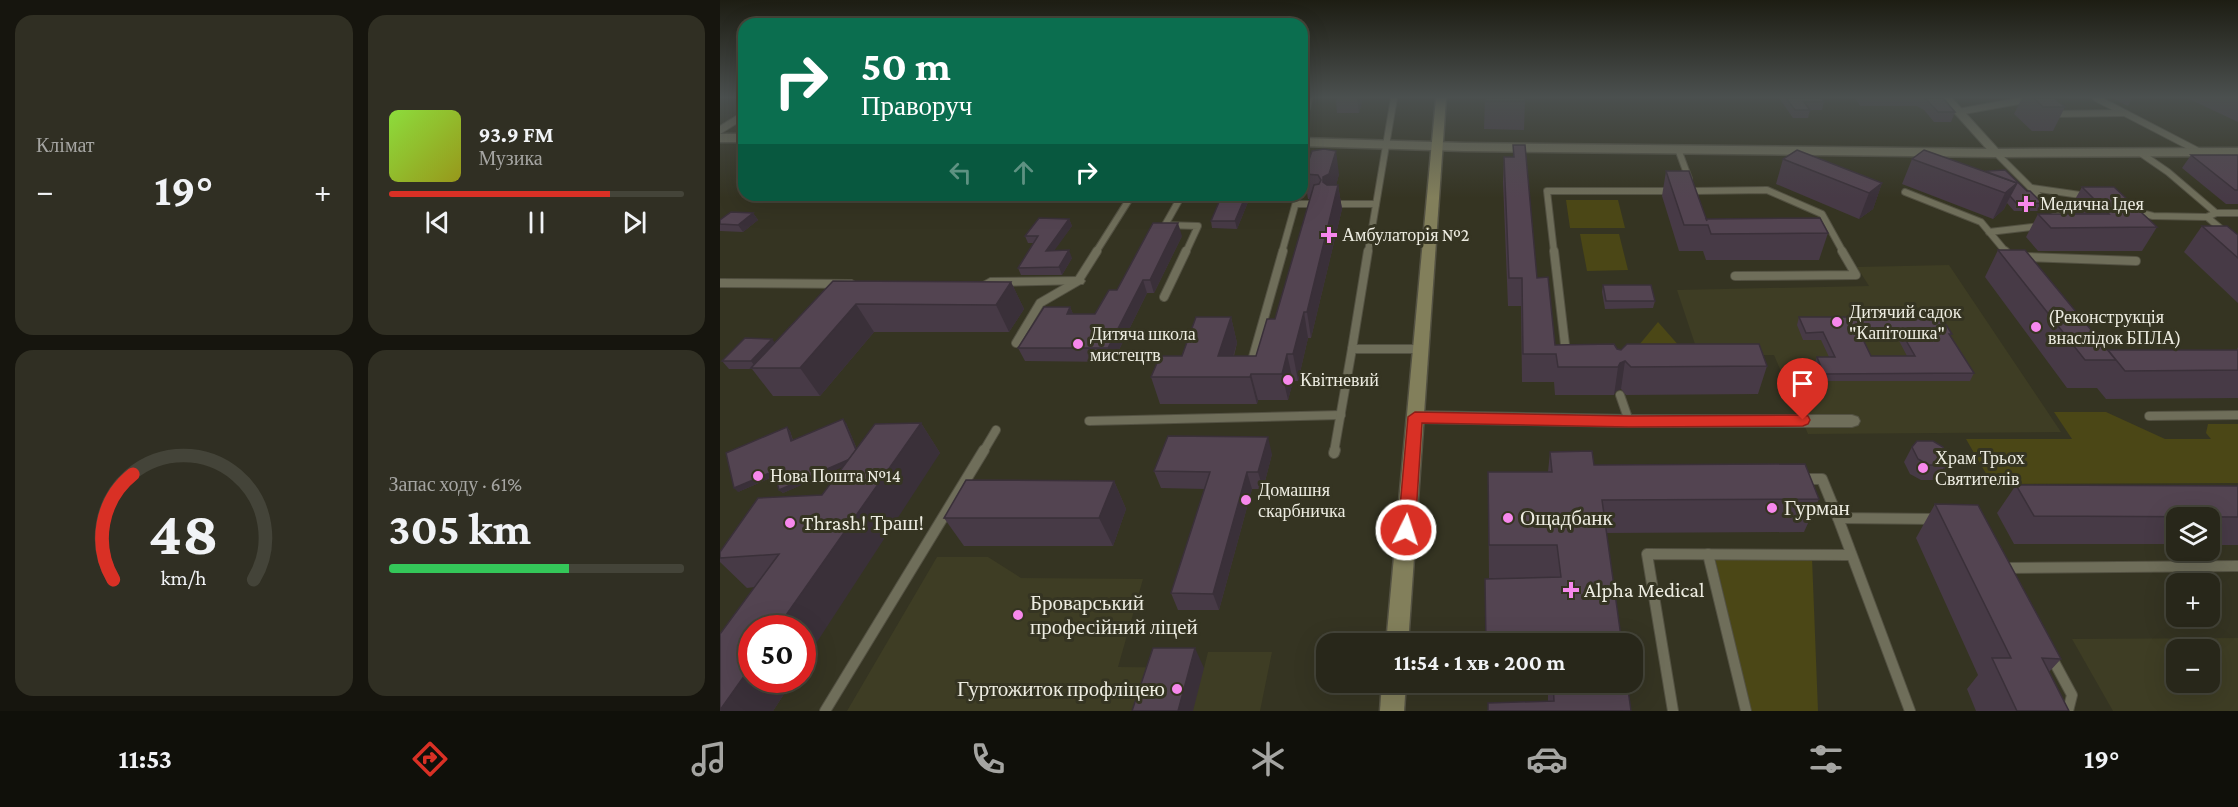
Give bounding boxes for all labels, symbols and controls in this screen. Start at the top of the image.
icon: right [762,42,840,120]
text: 50 m [861,42,951,89]
text: Праворуч [861,91,972,121]
text: 93.9 FM [479,122,554,147]
text: Клімат [36,134,95,156]
text: Музика [479,147,543,169]
icon: left [944,156,977,189]
icon: ahead [1007,156,1040,189]
icon: right [1070,156,1103,189]
text: 19° [154,165,213,215]
text: − [36,172,53,209]
text: + [314,172,331,209]
place label: Медична Ідея [2040,194,2144,214]
marker: Медична Ідея [2017,195,2035,213]
icon: previous [421,206,454,239]
icon: pause [520,206,553,239]
icon: next [618,206,651,239]
place label: Амбулаторія №2 [1342,225,1469,245]
marker: Амбулаторія №2 [1320,226,1338,244]
place label: Дитячий садок "Капітошка" [1849,302,1962,343]
place label: (Реконструкція внаслідок БПЛА) [2048,307,2181,349]
marker: Дитячий садок "Капітошка" [1830,315,1844,329]
marker: (Реконструкція внаслідок БПЛА) [2029,320,2043,334]
place label: Дитяча школа мистецтв [1090,324,1196,365]
marker: Дитяча школа мистецтв [1071,337,1085,351]
pin [1777,358,1828,420]
icon: arrive [1786,367,1819,400]
place label: Квітневий [1300,370,1379,390]
marker: Квітневий [1281,373,1295,387]
place label: Храм Трьох Святителів [1935,448,2025,489]
marker: Храм Трьох Святителів [1916,461,1930,475]
place label: Нова Пошта №14 [770,466,901,486]
marker: Нова Пошта №14 [751,469,765,483]
text: Запас ходу · 61% [389,473,522,495]
place label: Домашня скарбничка [1258,480,1345,521]
marker: Домашня скарбничка [1239,493,1253,507]
place label: Гурман [1784,496,1850,520]
text: 48 [149,498,219,567]
position arrow [1374,498,1438,562]
marker: Гурман [1765,501,1779,515]
text: 305 km [389,504,531,554]
place label: Ощадбанк [1520,506,1614,530]
map controls [2166,507,2220,693]
button: layers [2166,507,2220,561]
place label: Thrash! Траш! [802,511,924,535]
marker: Ощадбанк [1501,511,1515,525]
marker: Thrash! Траш! [783,516,797,530]
text: km/h [161,566,207,590]
button: + [2166,573,2220,627]
place label: Alpha Medical [1584,578,1705,602]
marker: Alpha Medical [1562,581,1580,599]
place label: Броварський професійний ліцей [1030,591,1198,639]
marker: Броварський професійний ліцей [1011,608,1025,622]
speed limit sign: 50 [738,615,816,693]
button: − [2166,639,2220,693]
text: 11:54 · 1 хв · 200 m [1394,650,1565,675]
place label: Гуртожиток профліцею [957,677,1165,701]
marker: Гуртожиток профліцею [1170,682,1184,696]
icon: directions [409,738,451,780]
icon: music [688,738,730,780]
icon: phone [967,738,1009,780]
icon: climate [1247,738,1289,780]
icon: car [1526,738,1568,780]
icon: filters [1805,738,1847,780]
text: 11:53 [119,744,172,774]
text: 19° [2084,744,2119,774]

